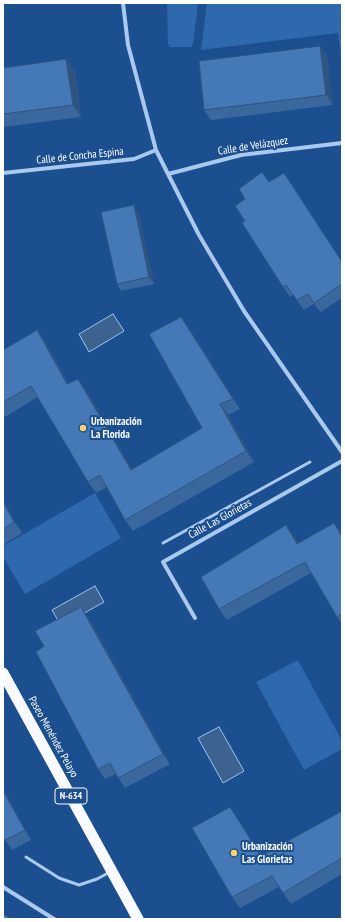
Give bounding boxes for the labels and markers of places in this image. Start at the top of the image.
place label: Urbanización La Florida [91,415,142,441]
marker: Urbanización La Florida [78,423,88,433]
place label: Urbanización Las Glorietas [242,840,293,866]
marker: Urbanización Las Glorietas [229,848,239,858]

